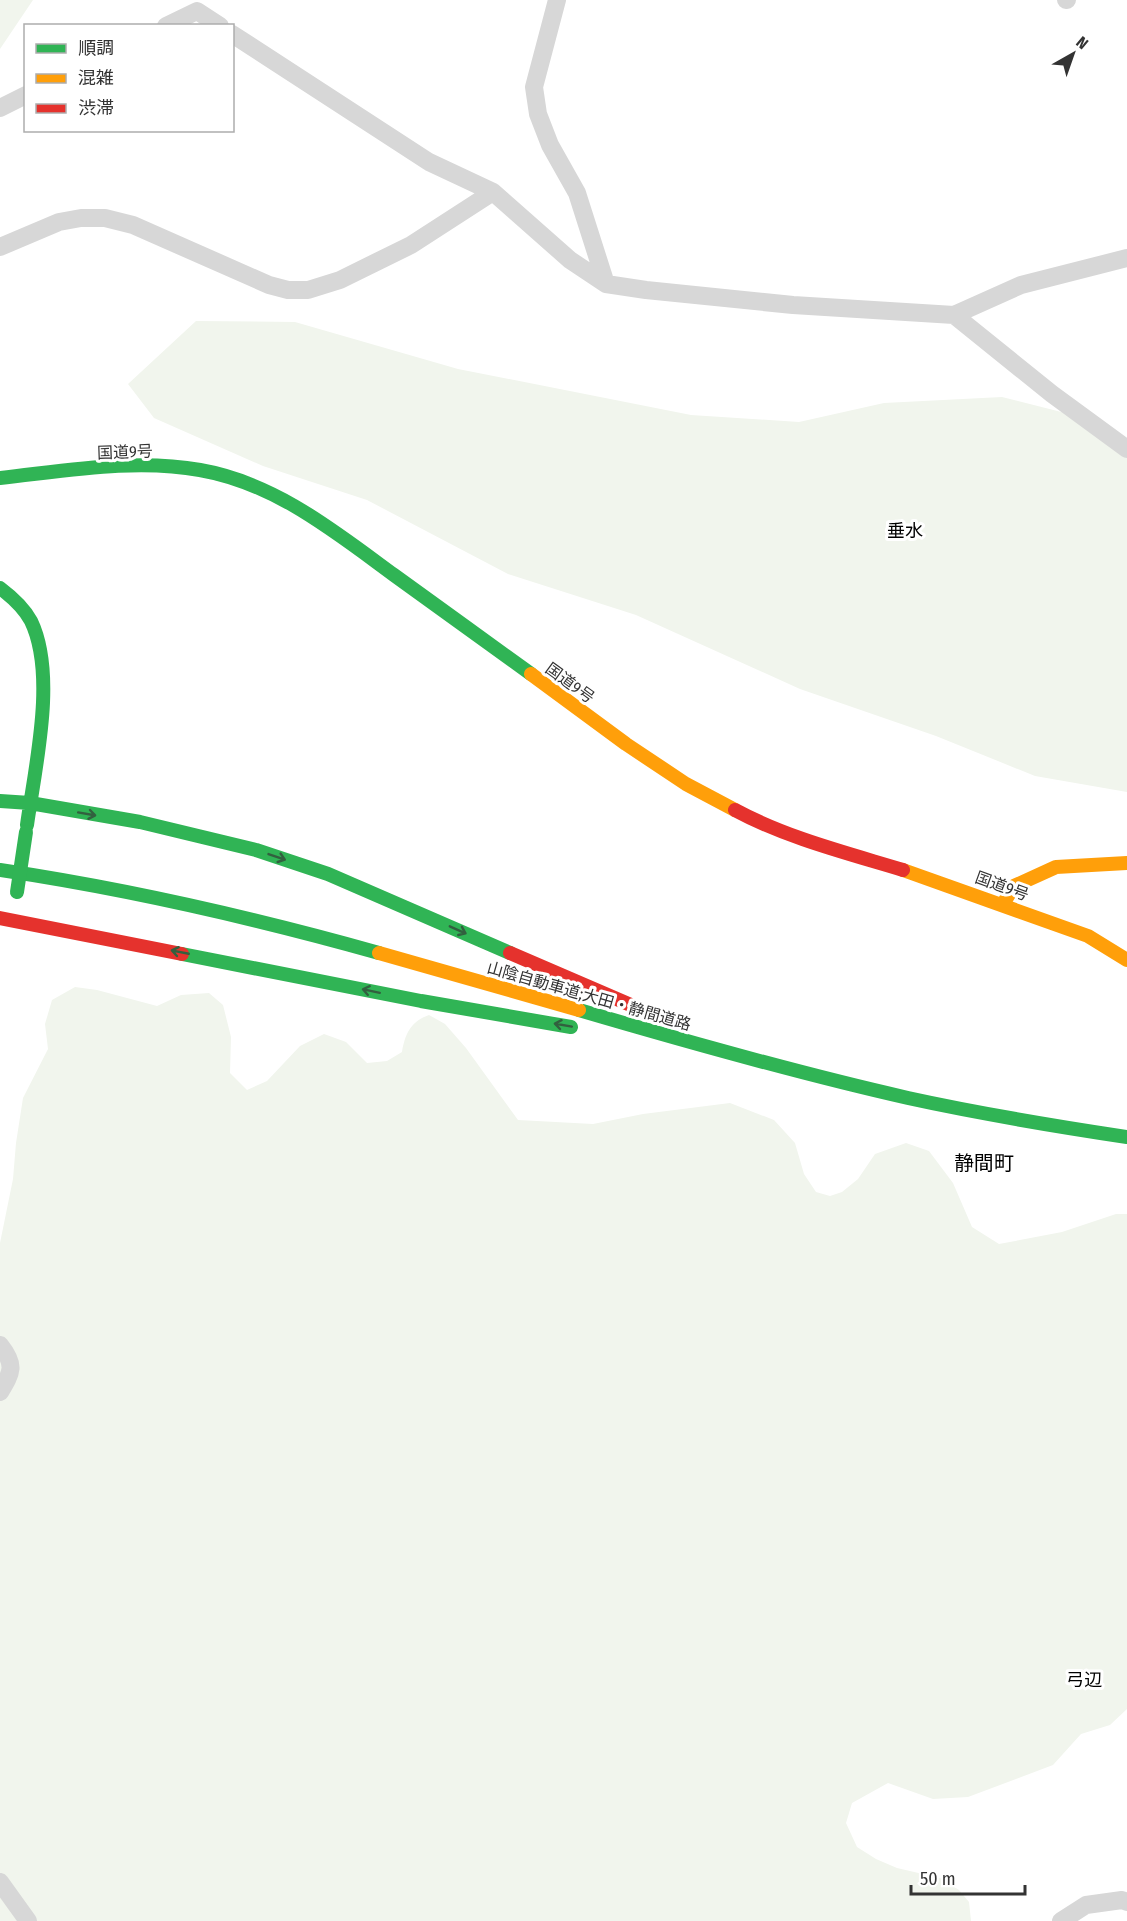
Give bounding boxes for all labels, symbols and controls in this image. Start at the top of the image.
legend [24,24,234,132]
north arrow [1043,24,1103,84]
text: N [1073,33,1092,53]
text: 順調 [78,37,114,59]
text: 混雑 [78,67,114,89]
text: 渋滞 [78,97,114,119]
street label: 国道9号 [97,442,153,462]
district label: 垂水 [887,520,923,542]
street label: 国道9号 [542,659,598,707]
one-way arrow [77,808,97,819]
one-way arrow [267,852,286,863]
street label: 国道9号 [973,868,1031,904]
one-way arrow [448,925,466,936]
one-way arrow [170,946,190,957]
street label: 山陰自動車道;大田・静間道路 [485,958,693,1034]
one-way arrow [362,985,381,996]
one-way arrow [553,1019,573,1030]
district label: 静間町 [954,1151,1014,1175]
district label: 弓辺 [1066,1669,1102,1691]
scale bar [911,1858,1025,1896]
text: 50 m [920,1868,956,1890]

